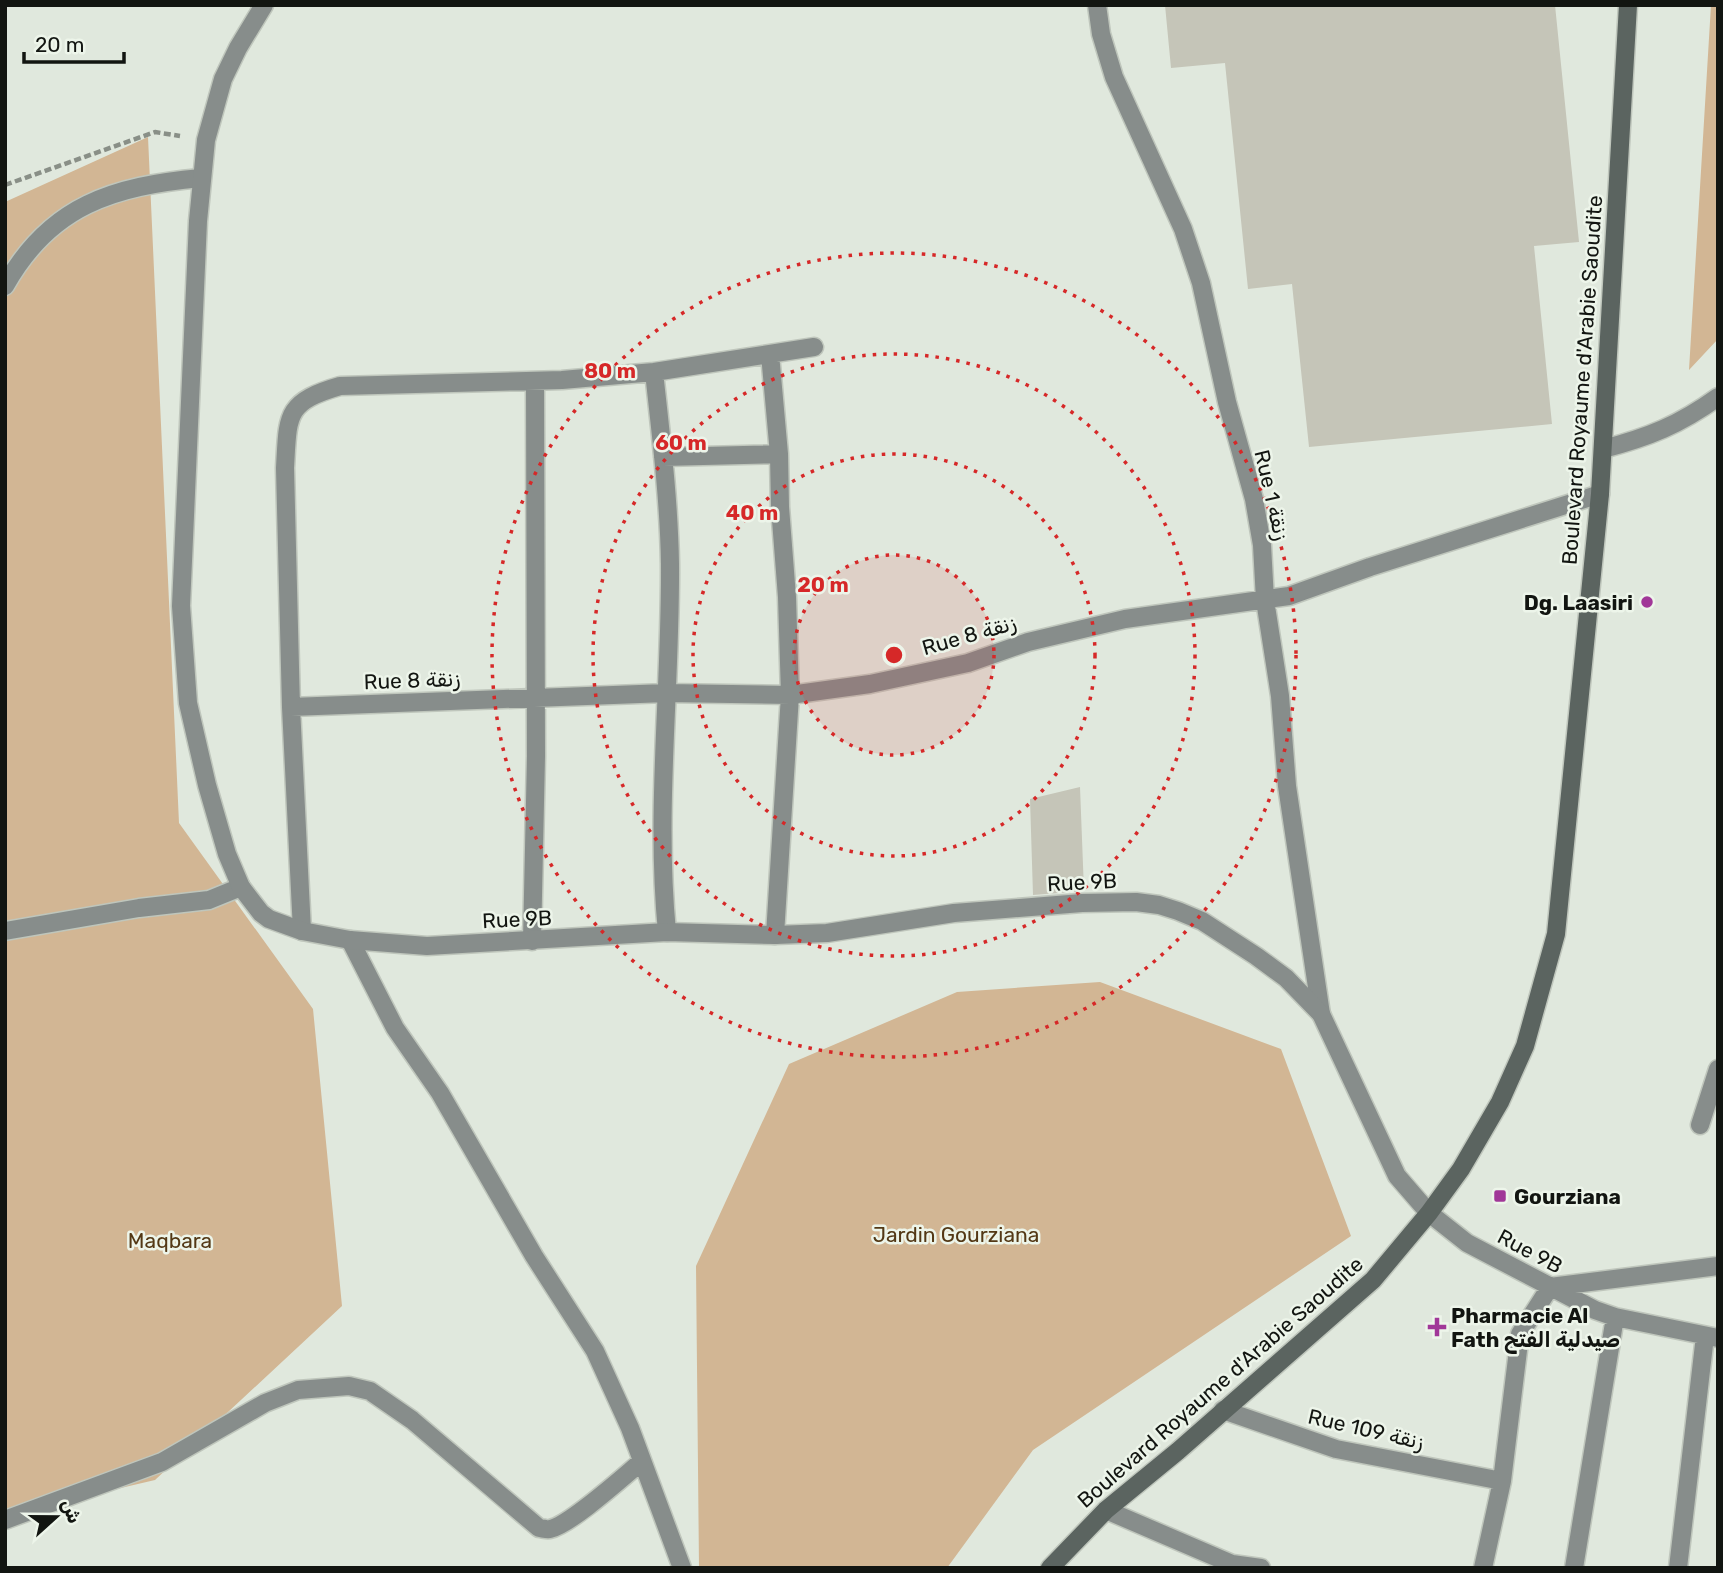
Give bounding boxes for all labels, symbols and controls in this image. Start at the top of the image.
scale bar [24,21,124,65]
text: 20 m [35,32,84,57]
street label: Boulevard Royaume d'Arabie Saoudite [1557,194,1607,566]
text: 80 m [584,358,636,383]
text: 60 m [655,430,707,455]
street label: Rue 1 زنقة [1249,447,1295,543]
text: 40 m [726,500,778,525]
text: 20 m [797,572,849,597]
place label: Dg. Laasiri [1524,590,1633,615]
marker: Dg. Laasiri [1639,594,1655,610]
street label: Rue 8 زنقة [919,610,1019,660]
centre of rings [882,643,906,667]
street label: Rue 8 زنقة [363,666,461,694]
street label: Rue 9B [1046,868,1118,896]
street label: Rue 9B [481,905,553,933]
place label: Gourziana [1514,1184,1621,1209]
marker: Gourziana [1492,1188,1508,1204]
park label: Jardin Gourziana [873,1222,1039,1247]
street label: Rue 9B [1493,1224,1567,1278]
park label: Maqbara [128,1228,212,1253]
street label: Boulevard Royaume d'Arabie Saoudite [1072,1251,1368,1513]
place label: Pharmacie Al Fath صيدلية الفتح [1451,1303,1620,1354]
marker: Pharmacie Al Fath صيدلية الفتح [1429,1319,1445,1335]
street label: Rue 109 زنقة [1306,1404,1426,1454]
north arrow [21,1482,91,1552]
text: ش [56,1496,86,1526]

